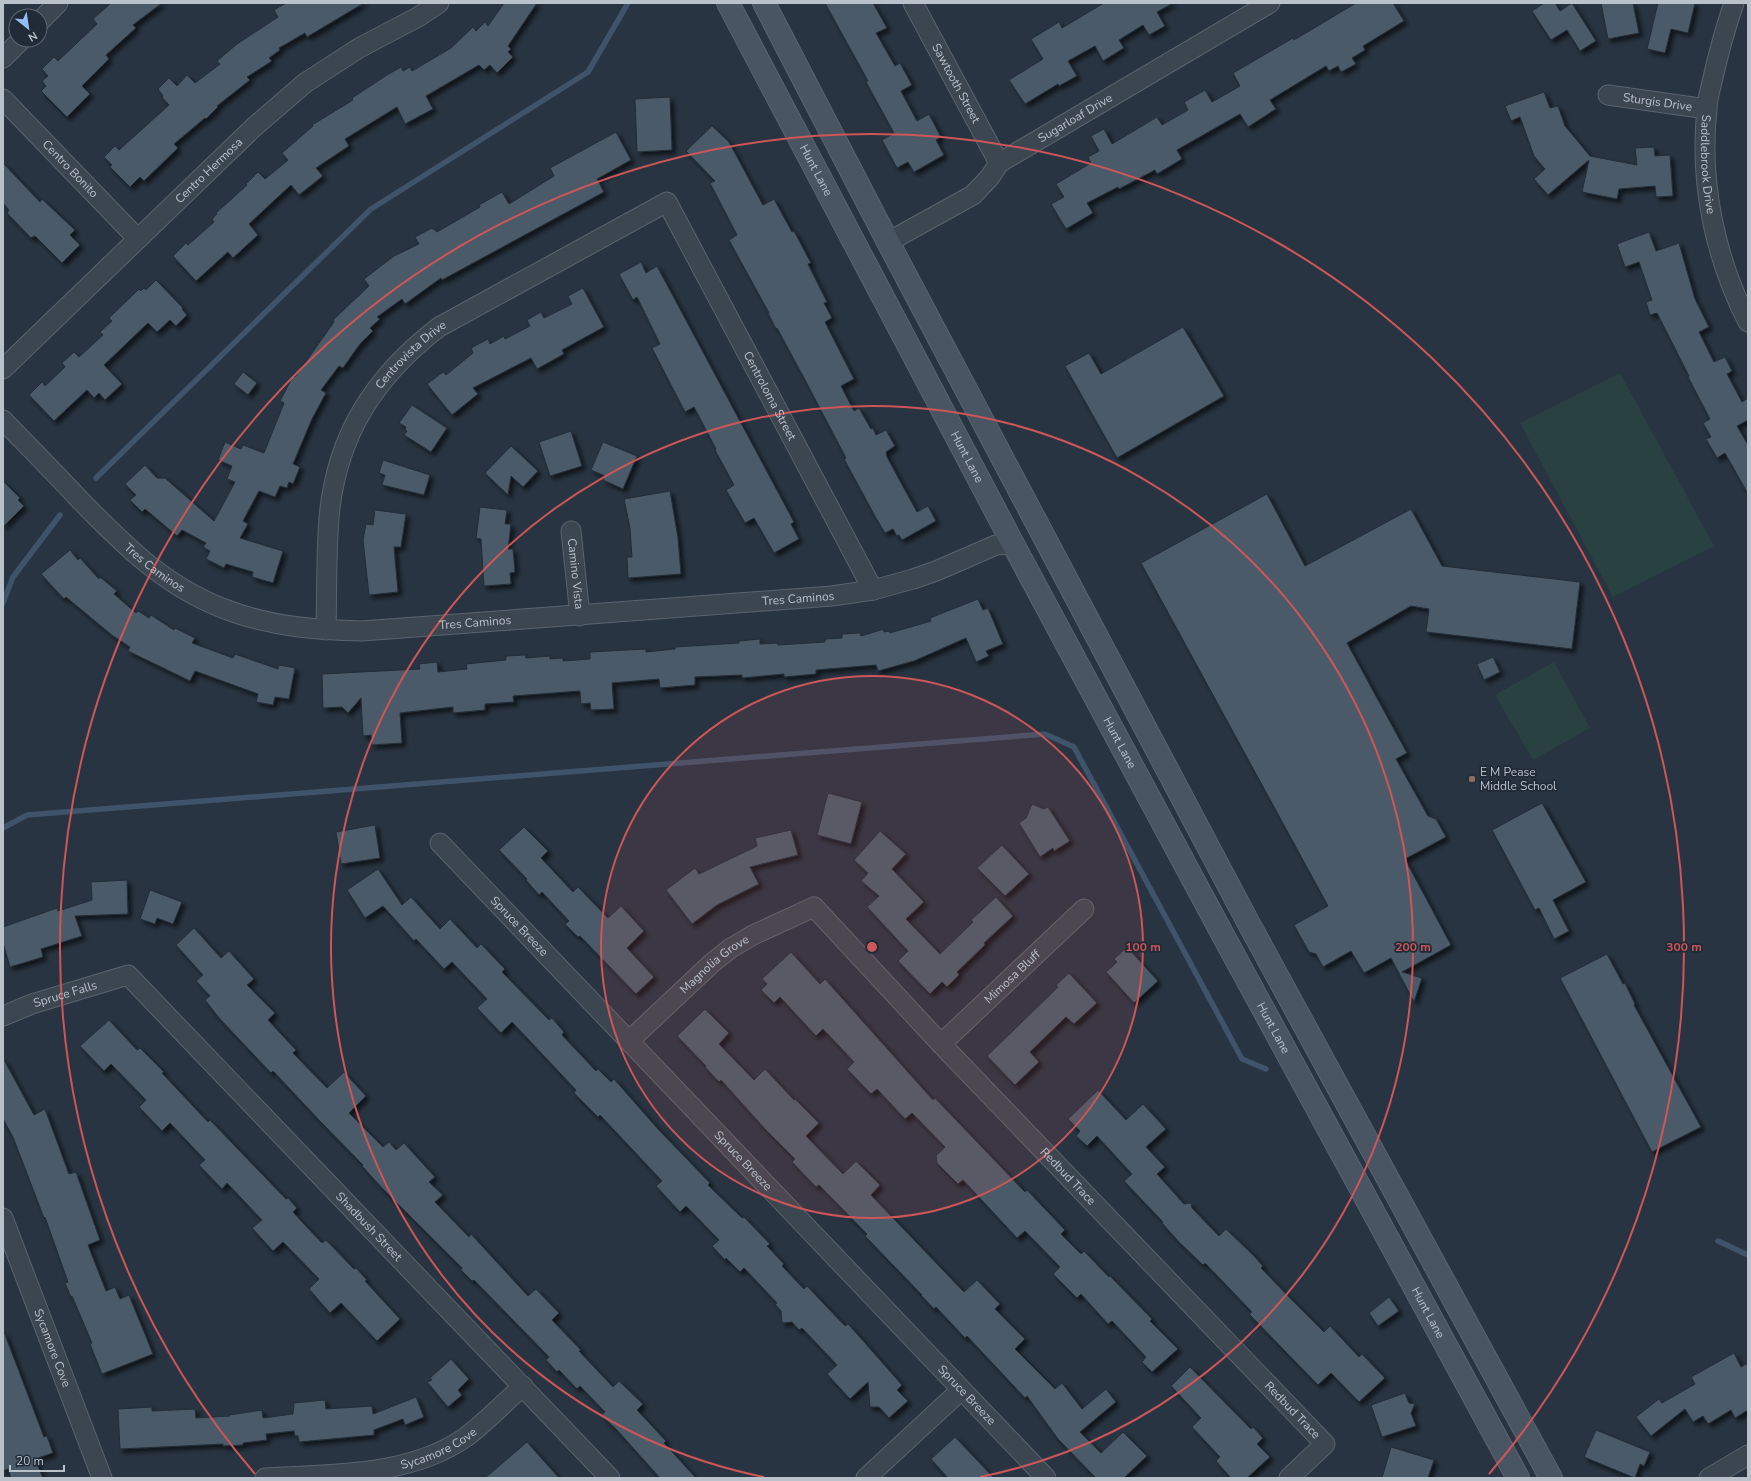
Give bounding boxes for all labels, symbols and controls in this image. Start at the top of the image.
north arrow [8,8,48,48]
text: N [25,28,40,45]
street label: Sawtooth Street [928,40,984,127]
street label: Sturgis Drive [1622,89,1693,115]
street label: Sugarloaf Drive [1035,90,1115,146]
street label: Saddlebrook Drive [1697,114,1719,215]
street label: Centro Hermosa [172,134,246,207]
street label: Centro Bonito [39,137,102,201]
street label: Hunt Lane [796,142,836,199]
street label: Centrovista Drive [372,317,449,392]
street label: Centroloma Street [740,348,800,444]
street label: Hunt Lane [947,428,987,485]
street label: Camino Vista [564,537,587,610]
street label: Tres Caminos [121,540,188,596]
street label: Tres Caminos [761,588,835,609]
street label: Tres Caminos [438,612,512,633]
street label: Hunt Lane [1099,714,1140,771]
place label: E M Pease Middle School [1480,764,1557,794]
marker: E M Pease Middle School [1467,774,1477,784]
street label: Spruce Breeze [487,893,552,960]
street label: Magnolia Grove [676,931,752,997]
text: 100 m [1125,939,1161,955]
text: 200 m [1395,939,1431,955]
text: 300 m [1666,939,1702,955]
centre of rings [865,940,879,954]
street label: Mimosa Bluff [981,946,1044,1007]
street label: Spruce Falls [31,977,99,1011]
street label: Hunt Lane [1253,999,1294,1056]
street label: Spruce Breeze [711,1127,776,1194]
street label: Redbud Trace [1037,1144,1099,1209]
street label: Shadbush Street [332,1189,406,1265]
street label: Hunt Lane [1408,1284,1449,1341]
street label: Sycamore Cove [30,1306,75,1389]
street label: Spruce Breeze [934,1362,999,1428]
street label: Redbud Trace [1261,1378,1324,1442]
street label: Sycamore Cove [399,1424,480,1473]
scale bar [10,1447,64,1473]
text: 20 m [16,1453,44,1469]

